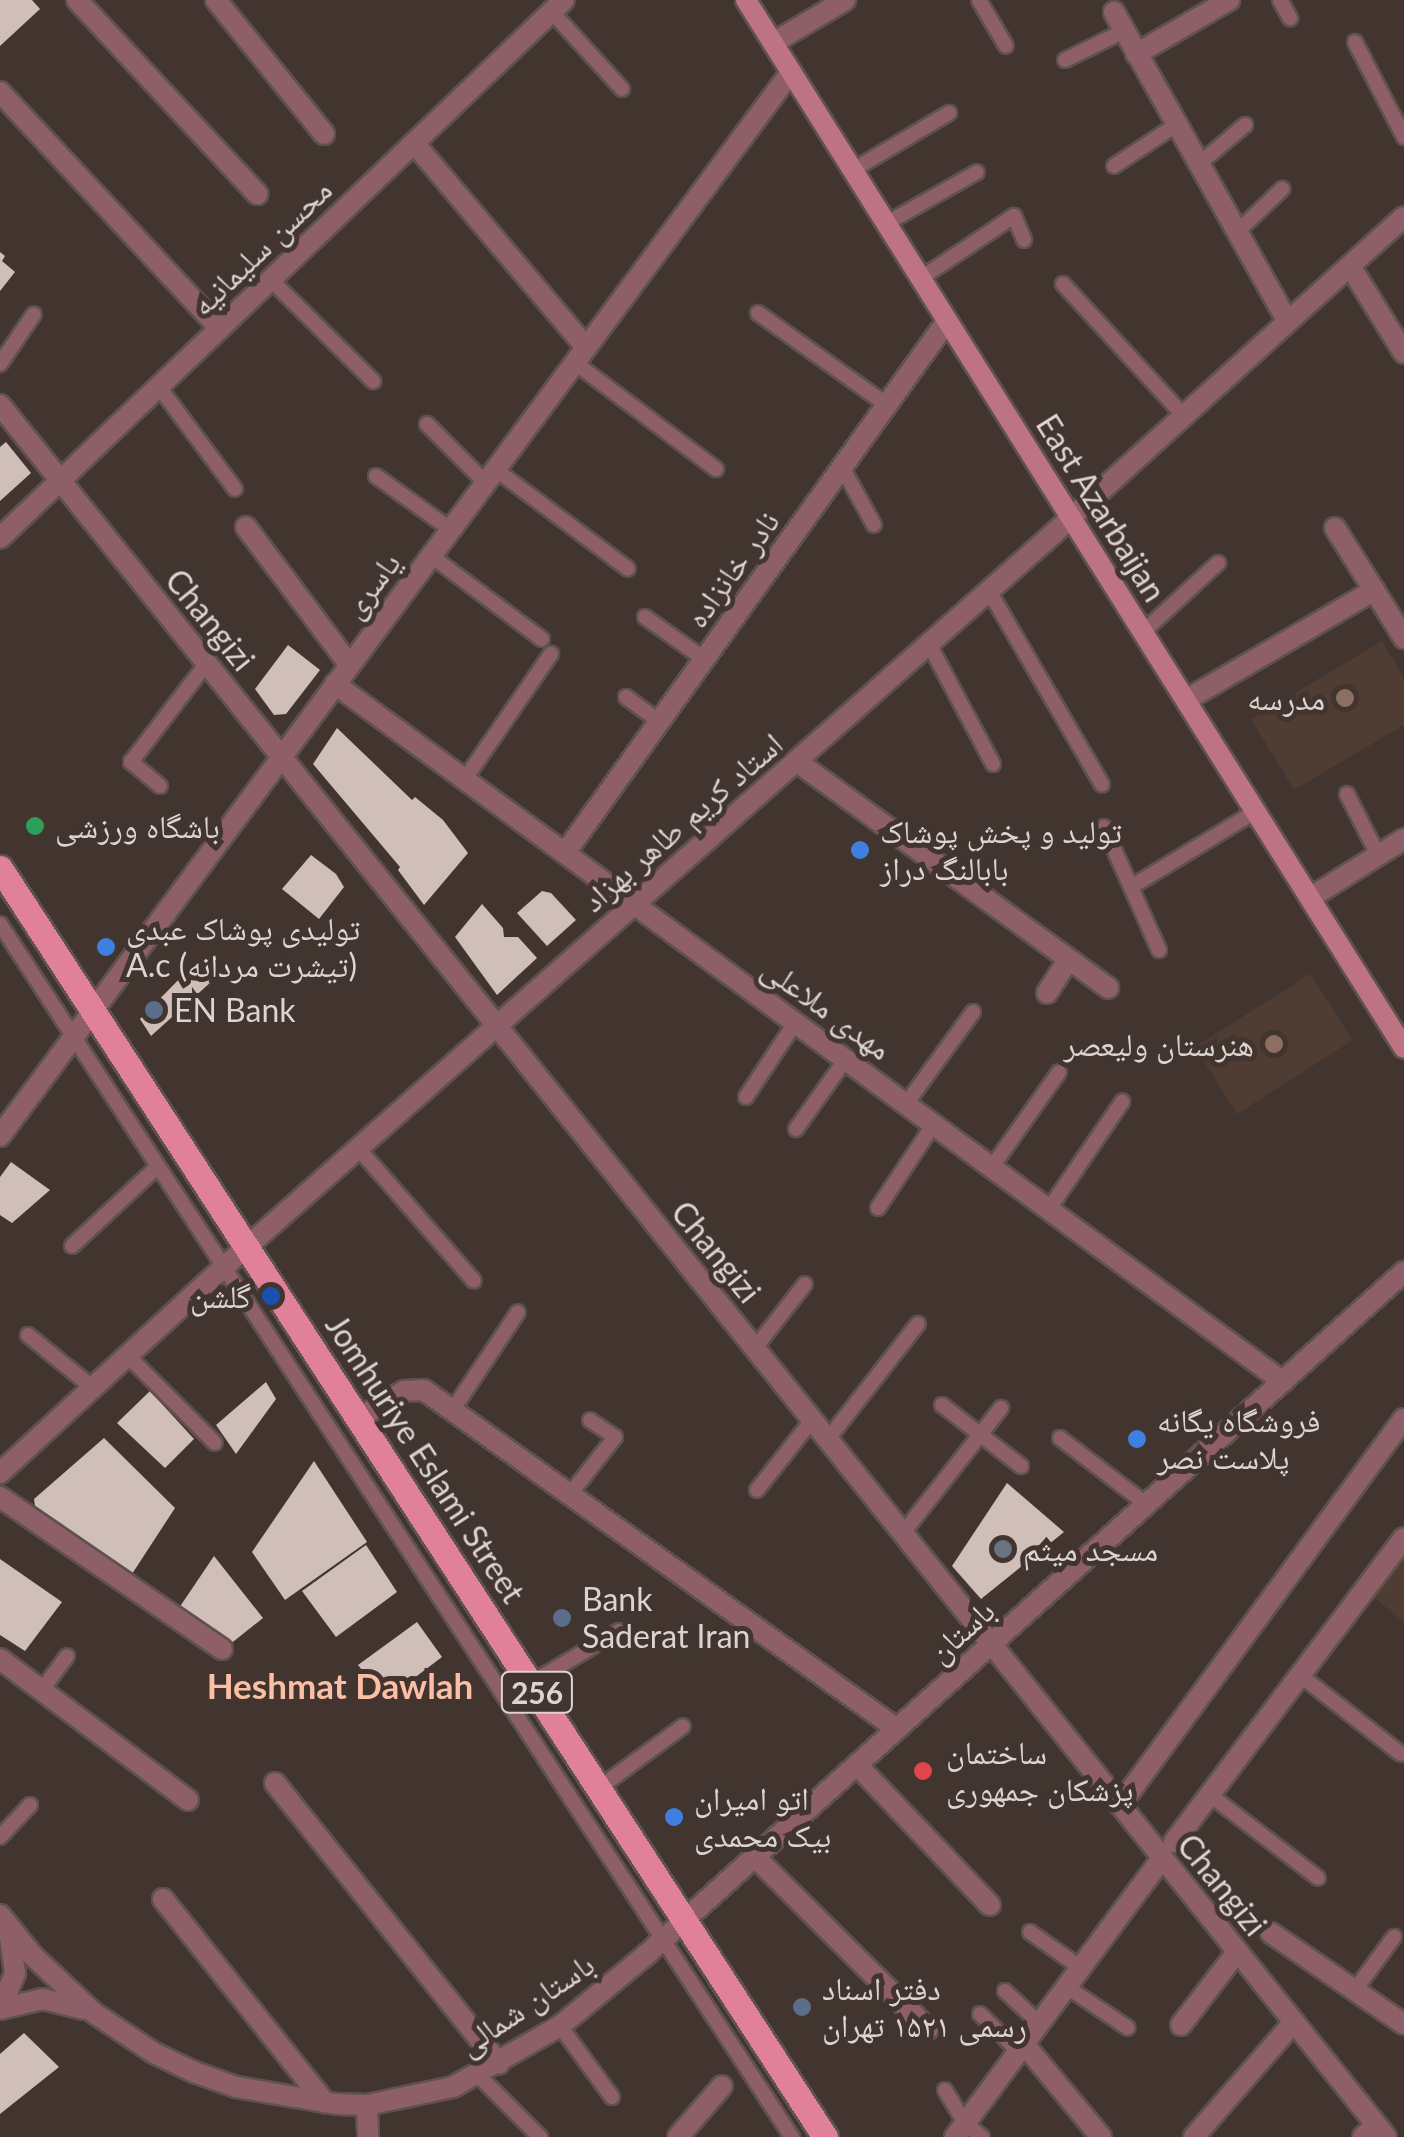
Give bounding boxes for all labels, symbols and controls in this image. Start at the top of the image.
street label: محسن سلیمانیه [183,170,339,324]
street label: East Azarbaijan [1028,407,1174,609]
street label: نادر خانزاده [677,503,787,635]
street label: یاسری [334,544,408,626]
street label: Changizi [157,561,263,679]
place label: مدرسه [1247,679,1325,717]
marker: مدرسه [1334,687,1356,709]
street label: استاد کریم طاهر بهزاد [574,724,790,920]
place label: باشگاه ورزشی [55,807,220,845]
place label: تولید و پخش پوشاک بابالنگ دراز [880,813,1122,888]
marker: باشگاه ورزشی [24,815,46,837]
marker: تولید و پخش پوشاک بابالنگ دراز [849,839,871,861]
place label: تولیدی پوشاک عبدی A.c (تیشرت مردانه) [126,910,360,985]
marker: تولیدی پوشاک عبدی A.c (تیشرت مردانه) [95,936,117,958]
street label: مهدی ملاعلی [755,948,899,1068]
place label: EN Bank [174,991,296,1029]
marker: EN Bank [143,999,165,1021]
place label: هنرستان ولیعصر [1064,1025,1254,1063]
marker: هنرستان ولیعصر [1263,1033,1285,1055]
street label: Changizi [663,1193,769,1311]
place label: گلشن [190,1277,251,1315]
marker: گلشن [260,1285,282,1307]
street label: Jomhuriye Eslami Street [318,1308,532,1610]
place label: فروشگاه یگانه پلاست نصر [1157,1402,1320,1477]
marker: فروشگاه یگانه پلاست نصر [1126,1428,1148,1450]
place label: مسجد میثم [1023,1530,1158,1568]
marker: مسجد میثم [992,1538,1014,1560]
place label: Bank Saderat Iran [582,1581,750,1656]
street label: باستان [920,1591,1002,1671]
marker: Bank Saderat Iran [551,1607,573,1629]
district label: Heshmat Dawlah [207,1664,473,1706]
road number: 256 [500,1667,574,1717]
place label: ساختمان پزشکان جمهوری [946,1734,1134,1809]
marker: ساختمان پزشکان جمهوری [910,1758,936,1784]
place label: اتو امیران بیک محمدی [694,1780,831,1855]
marker: اتو امیران بیک محمدی [663,1806,685,1828]
street label: Changizi [1169,1826,1275,1944]
street label: باستان شمالی [451,1945,601,2063]
place label: دفتر اسناد رسمی ۱۵۲۱ تهران [822,1970,1027,2045]
marker: دفتر اسناد رسمی ۱۵۲۱ تهران [791,1996,813,2018]

